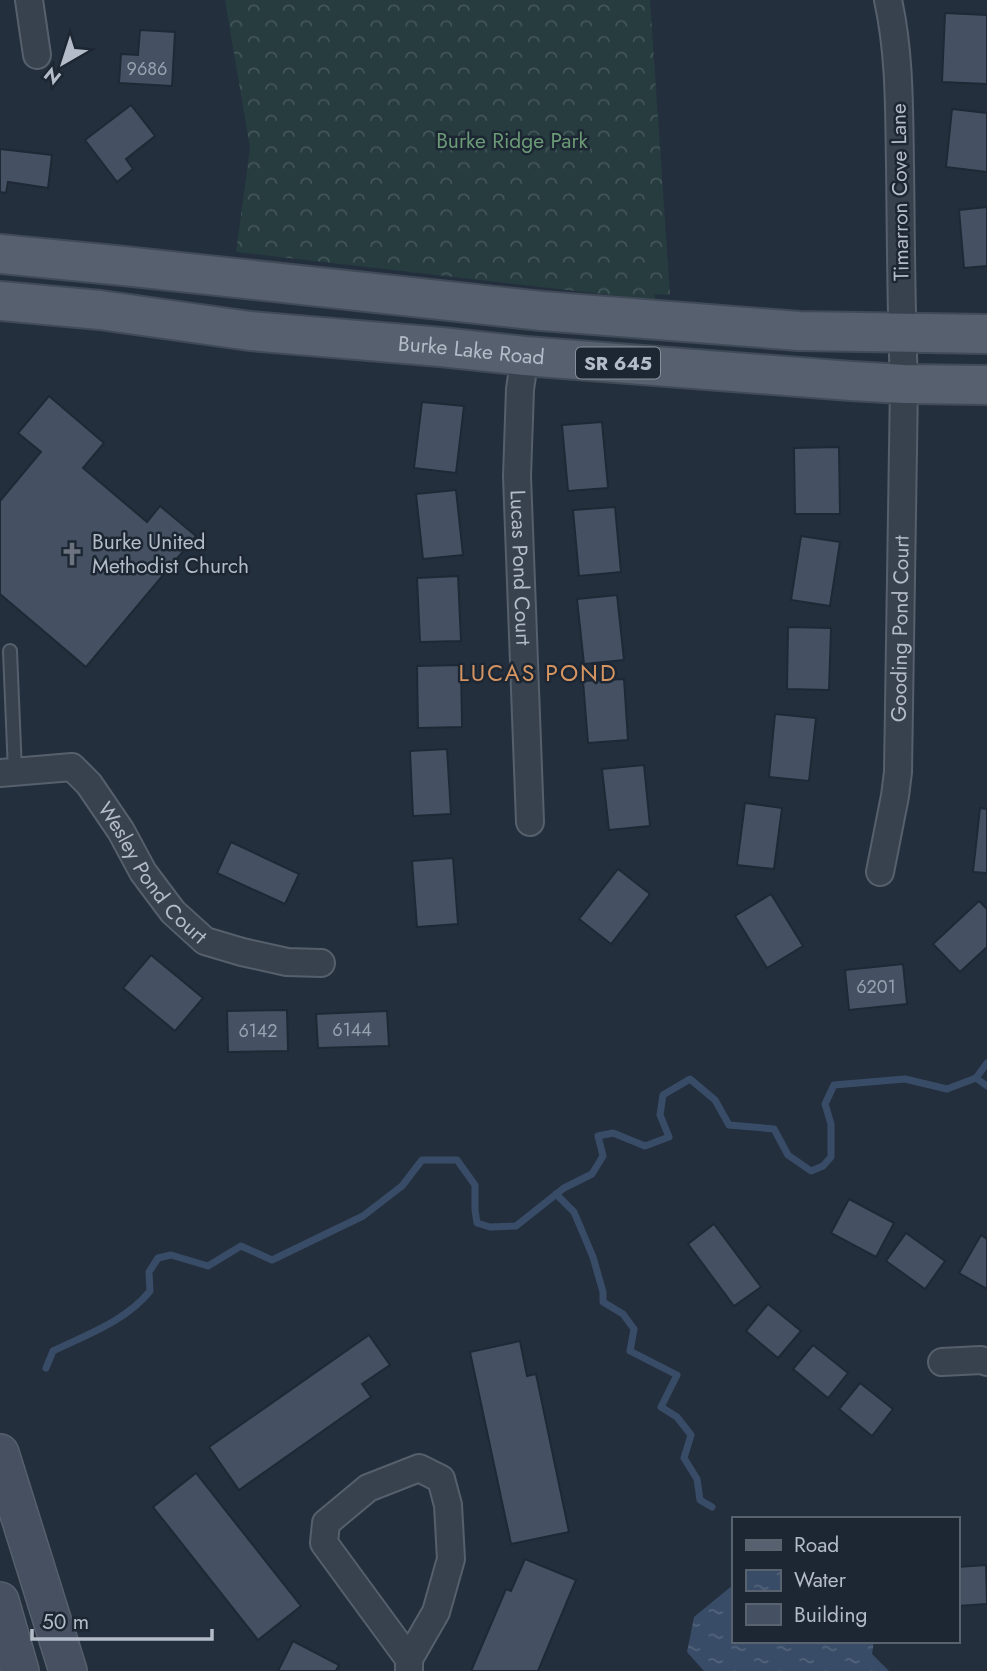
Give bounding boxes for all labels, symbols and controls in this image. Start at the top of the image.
north arrow [28,28,98,98]
house number: 9686 [127,56,167,82]
text: N [38,61,67,91]
street label: Timarron Cove Lane [883,103,917,281]
park label: Burke Ridge Park [436,126,589,156]
street label: Burke Lake Road [397,328,546,372]
road number: SR 645 [576,348,660,378]
street label: Lucas Pond Court [503,489,538,646]
place label: Burke United Methodist Church [92,527,249,581]
street label: Gooding Pond Court [884,535,917,722]
church icon: Burke United Methodist Church [58,540,86,568]
district label: LUCAS POND [458,656,618,690]
street label: Wesley Pond Court [90,796,214,951]
house number: 6201 [856,974,896,1000]
house number: 6144 [332,1017,372,1043]
house number: 6142 [238,1018,278,1044]
legend [732,1517,959,1643]
text: Road [794,1530,839,1560]
text: Water [794,1565,847,1595]
scale bar [32,1598,212,1642]
text: Building [794,1600,867,1630]
text: 50 m [42,1607,89,1637]

